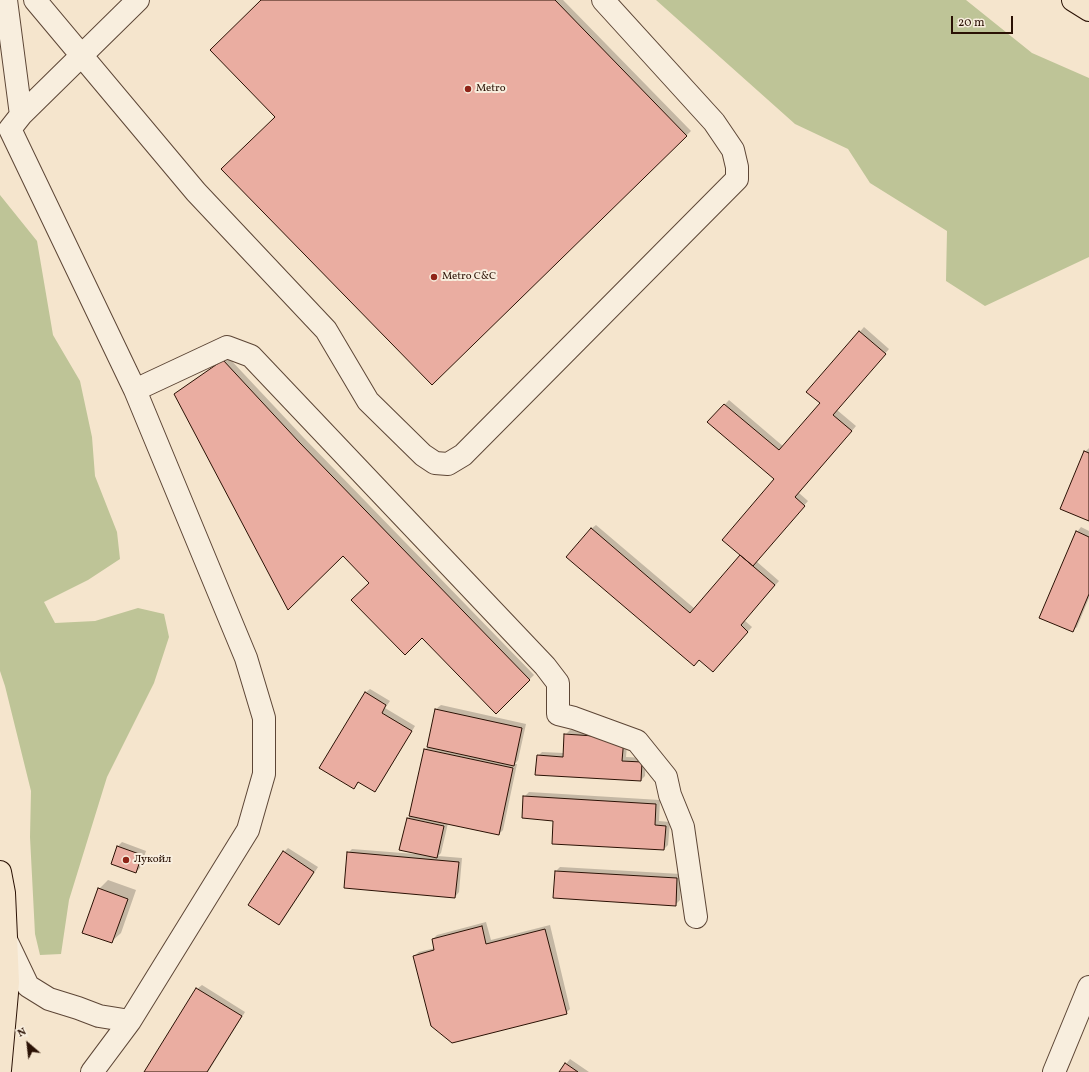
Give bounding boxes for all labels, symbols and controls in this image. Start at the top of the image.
scale bar [953,8,1015,34]
text: 20 m [958,15,985,31]
place label: Metro [476,82,506,96]
marker: Metro [463,84,473,94]
place label: Metro C&C [442,270,496,284]
marker: Metro C&C [429,272,439,282]
place label: Лукойл [134,853,171,867]
marker: Лукойл [121,855,131,865]
north arrow [8,1024,48,1064]
text: N [15,1024,29,1041]

